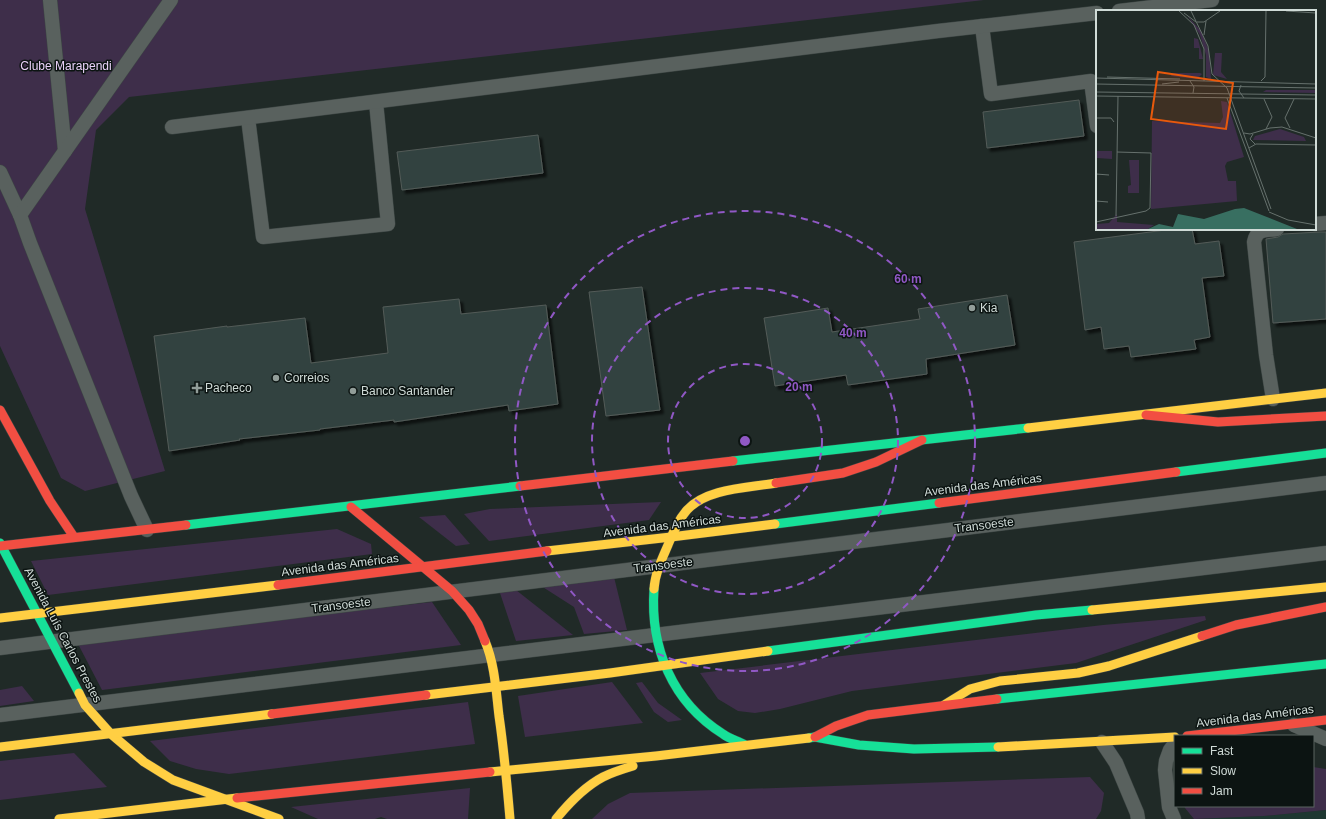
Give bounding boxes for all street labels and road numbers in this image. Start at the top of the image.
street label: Avenida das Américas [923,471,1043,499]
street label: Avenida das Américas [602,512,722,540]
street label: Transoeste [954,514,1015,536]
street label: Avenida das Américas [280,551,400,579]
street label: Transoeste [633,554,694,576]
street label: Avenida Luís Carlos Prestes [21,565,105,705]
street label: Transoeste [311,594,372,616]
street label: Avenida das Américas [1195,702,1315,730]

